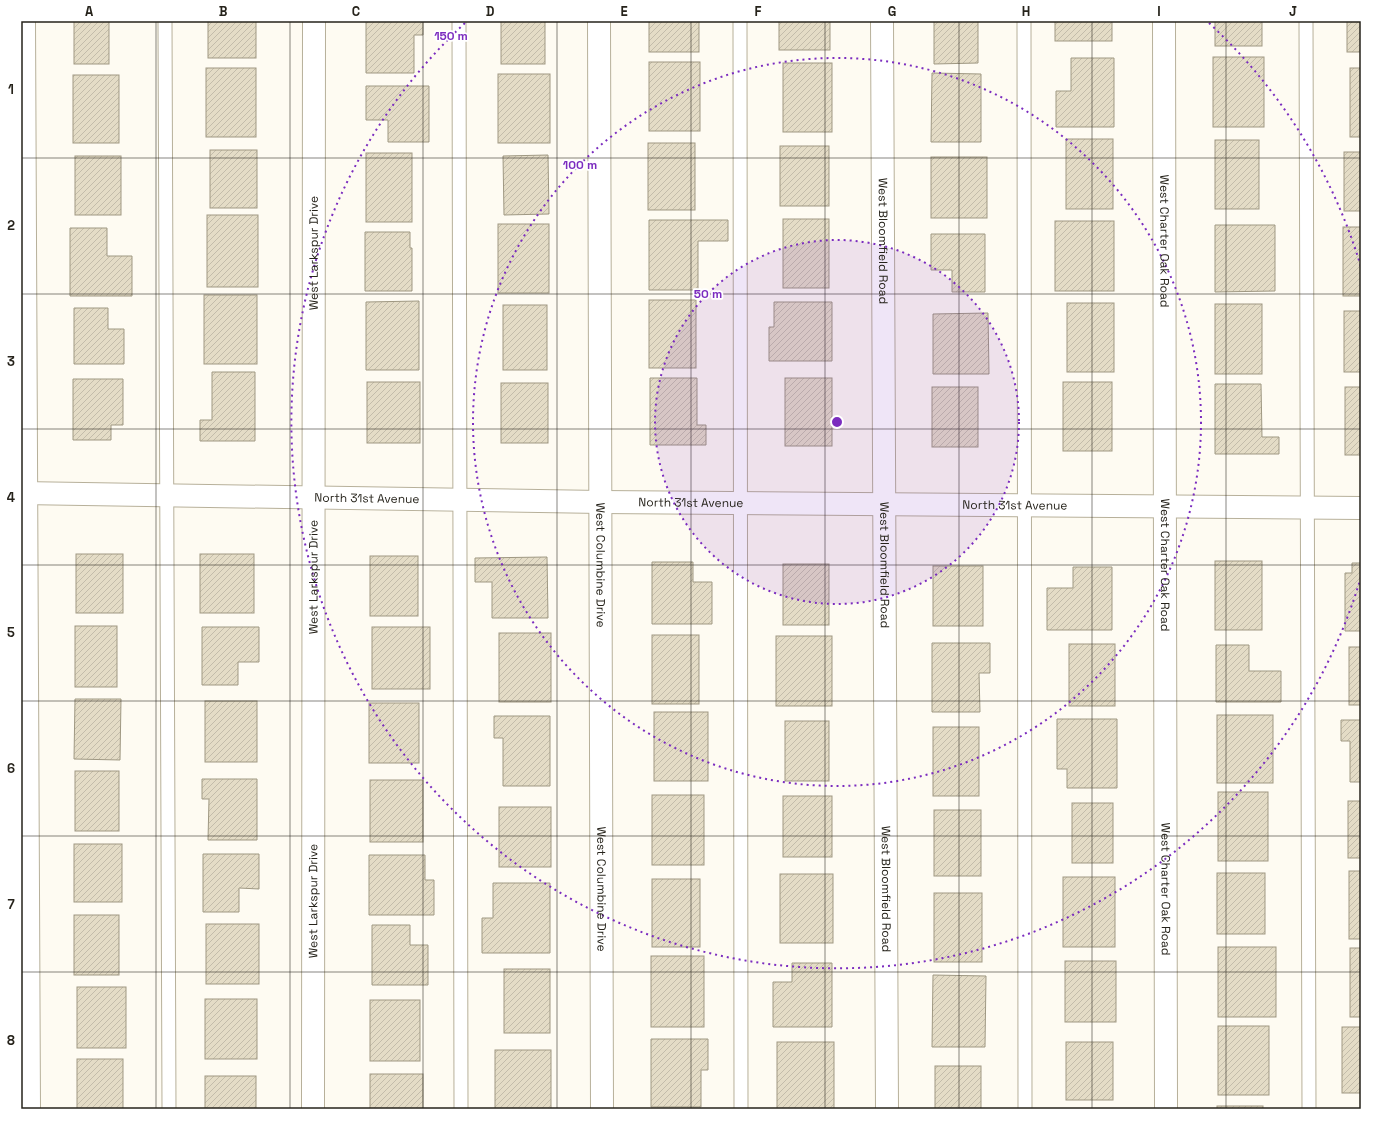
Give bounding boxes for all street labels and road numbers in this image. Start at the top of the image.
street label: West Charter Oak Road [1156,175,1173,307]
street label: West Bloomfield Road [875,178,891,304]
street label: West Larkspur Drive [306,196,322,310]
street label: North 31st Avenue [314,490,420,507]
street label: North 31st Avenue [638,494,744,511]
street label: North 31st Avenue [962,497,1068,514]
street label: West Charter Oak Road [1157,499,1173,631]
street label: West Columbine Drive [592,502,609,628]
street label: West Bloomfield Road [876,502,893,628]
street label: West Larkspur Drive [305,520,322,634]
street label: West Charter Oak Road [1157,823,1174,955]
street label: West Columbine Drive [593,826,610,952]
street label: West Bloomfield Road [878,826,894,952]
street label: West Larkspur Drive [305,844,321,958]

